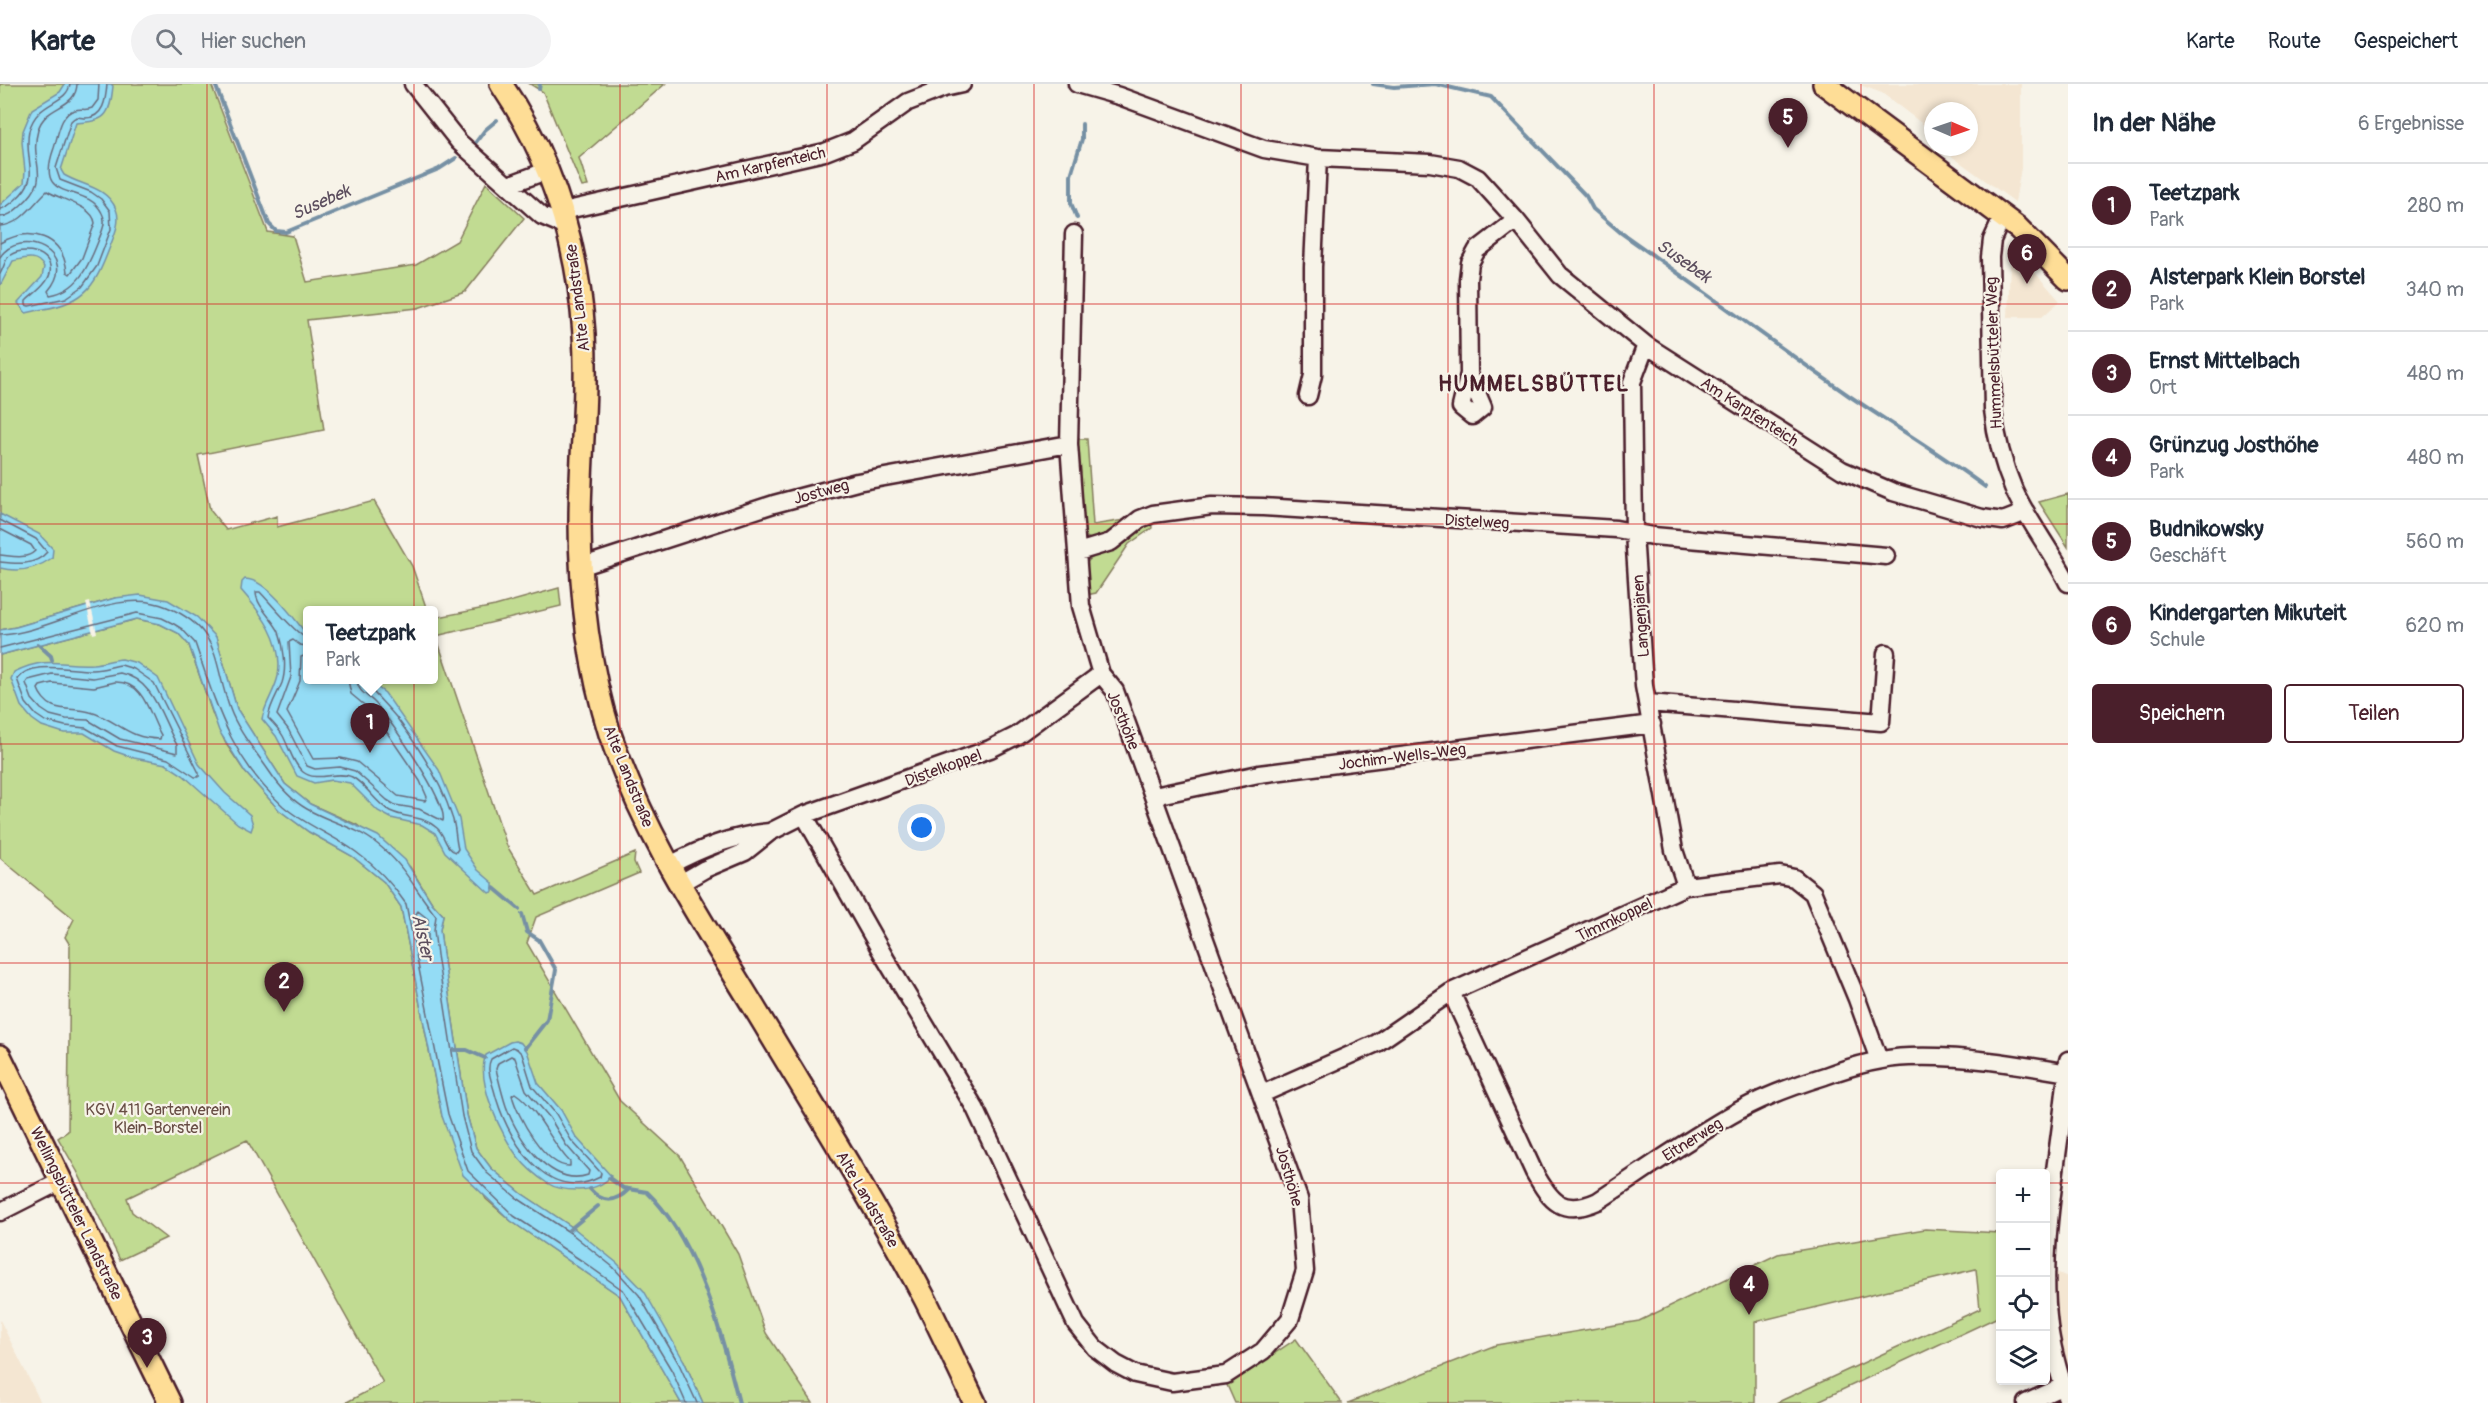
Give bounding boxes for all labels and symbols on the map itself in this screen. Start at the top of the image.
pin: 5 [1768,98,1808,148]
north arrow [1924,102,1978,156]
street label: Am Karpfenteich [713,143,827,187]
water label: Susebek [288,179,355,226]
water label: Susebek [1652,234,1717,289]
pin: 6 [2008,234,2046,284]
street label: Alte Landstraße [561,243,595,353]
street label: Hummelsbütteler Weg [1981,276,2007,429]
district label: HUMMELSBÜTTEL [1438,370,1630,398]
street label: Am Karpfenteich [1697,373,1802,451]
street label: Jostweg [791,475,851,509]
street label: Distelweg [1444,510,1510,534]
street label: Langenjären [1628,574,1654,658]
street label: Josthöhe [1102,688,1144,753]
pin: 1 [350,704,389,753]
street label: Alte Landstraße [599,722,658,830]
street label: Jochim-Wells-Weg [1337,739,1467,775]
street label: Distelkoppel [902,745,985,791]
your location [907,813,936,842]
street label: Timmkoppel [1573,894,1656,946]
water label: Alster [406,912,440,965]
pin: 2 [264,962,304,1012]
park label: KGV 411 Gartenverein Klein-Borstel [85,1100,231,1138]
street label: Eitnerweg [1659,1114,1726,1166]
street label: Wellingsbütteler Landstraße [25,1124,127,1303]
street label: Josthöhe [1271,1144,1307,1209]
street label: Alte Landstraße [831,1148,903,1251]
pin: 4 [1730,1266,1768,1315]
pin: 3 [128,1318,166,1368]

